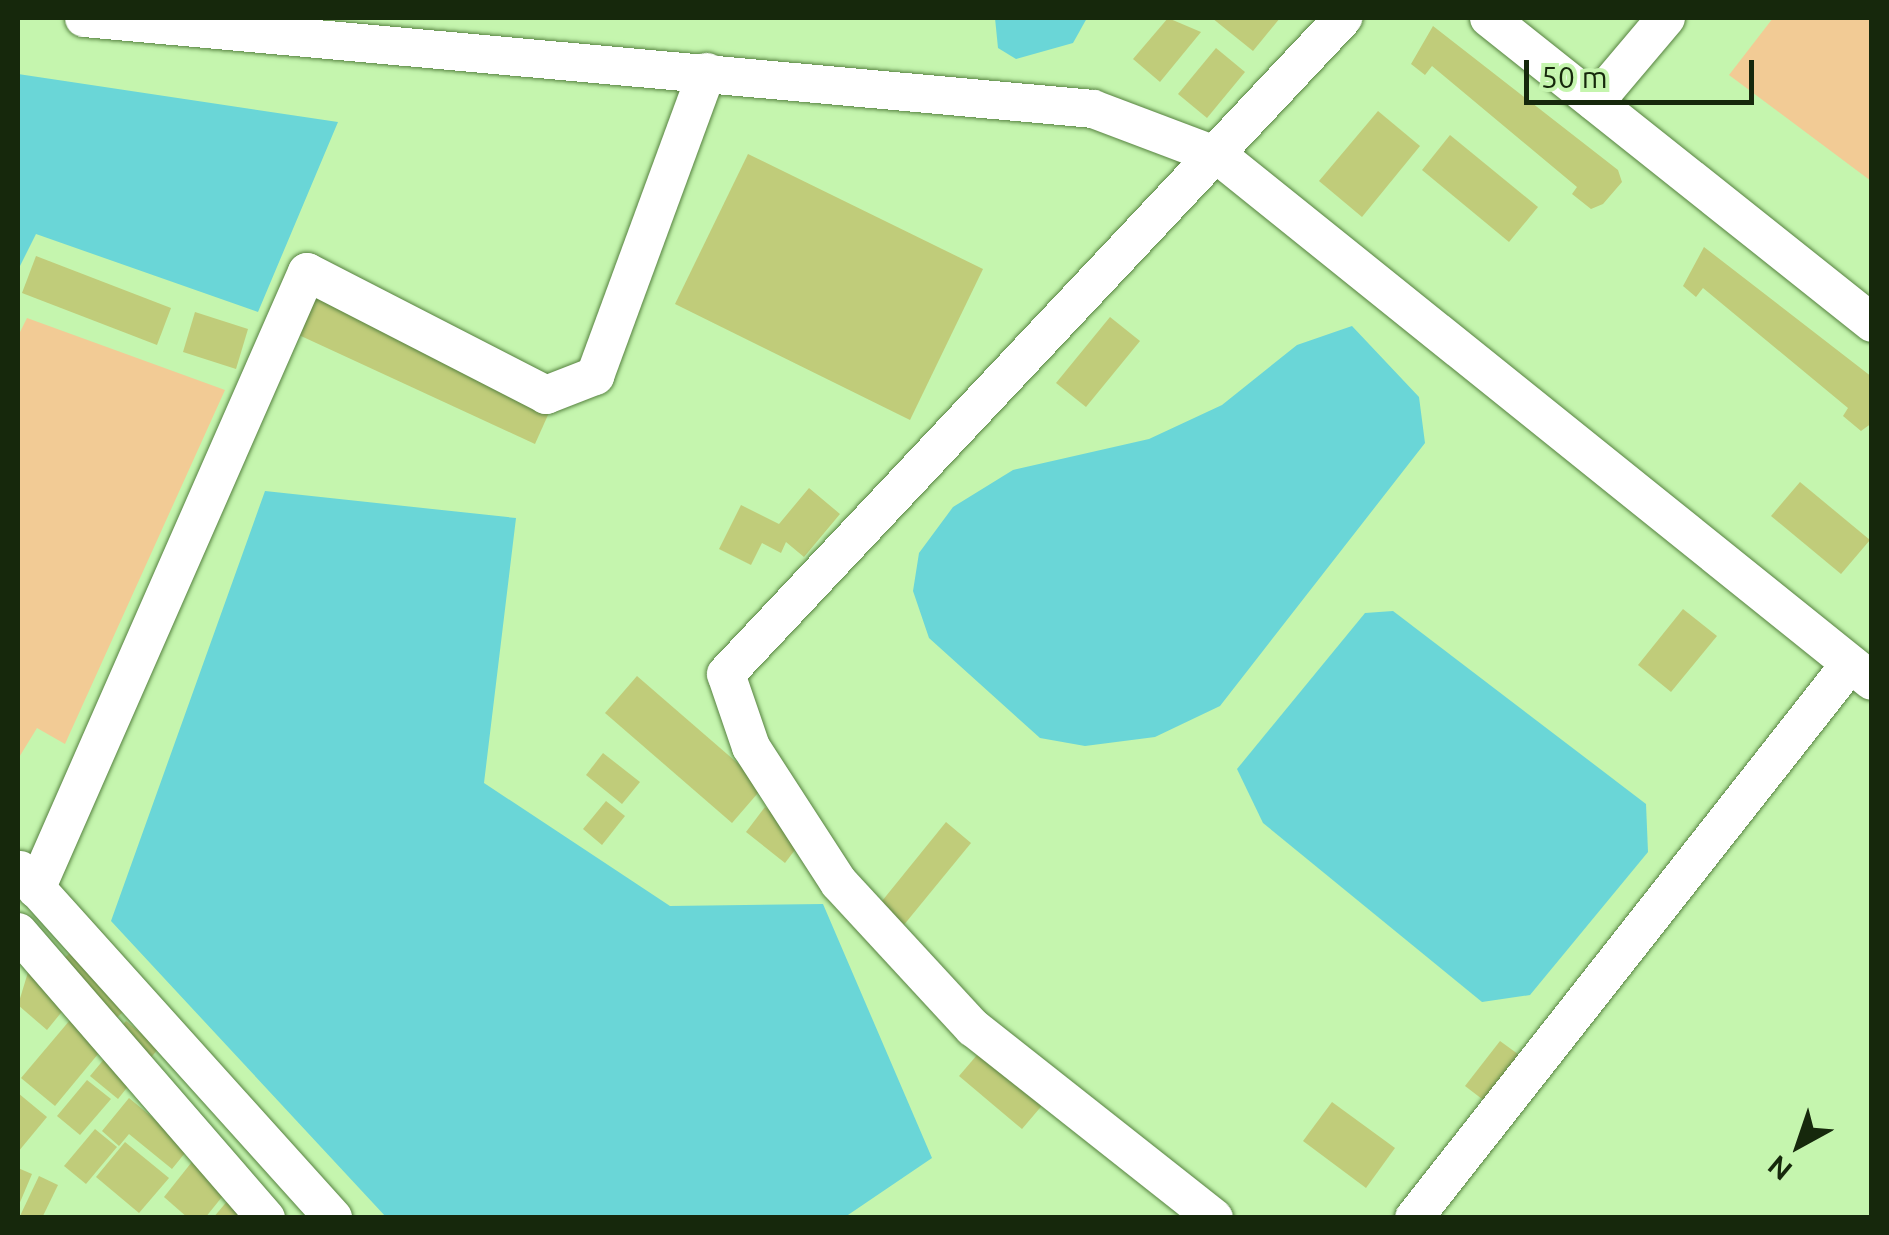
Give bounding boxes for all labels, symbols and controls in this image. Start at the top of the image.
scale bar [1529,40,1759,102]
text: 50 m [1541,60,1608,94]
north arrow [1749,1095,1849,1195]
text: N [1761,1150,1797,1187]

